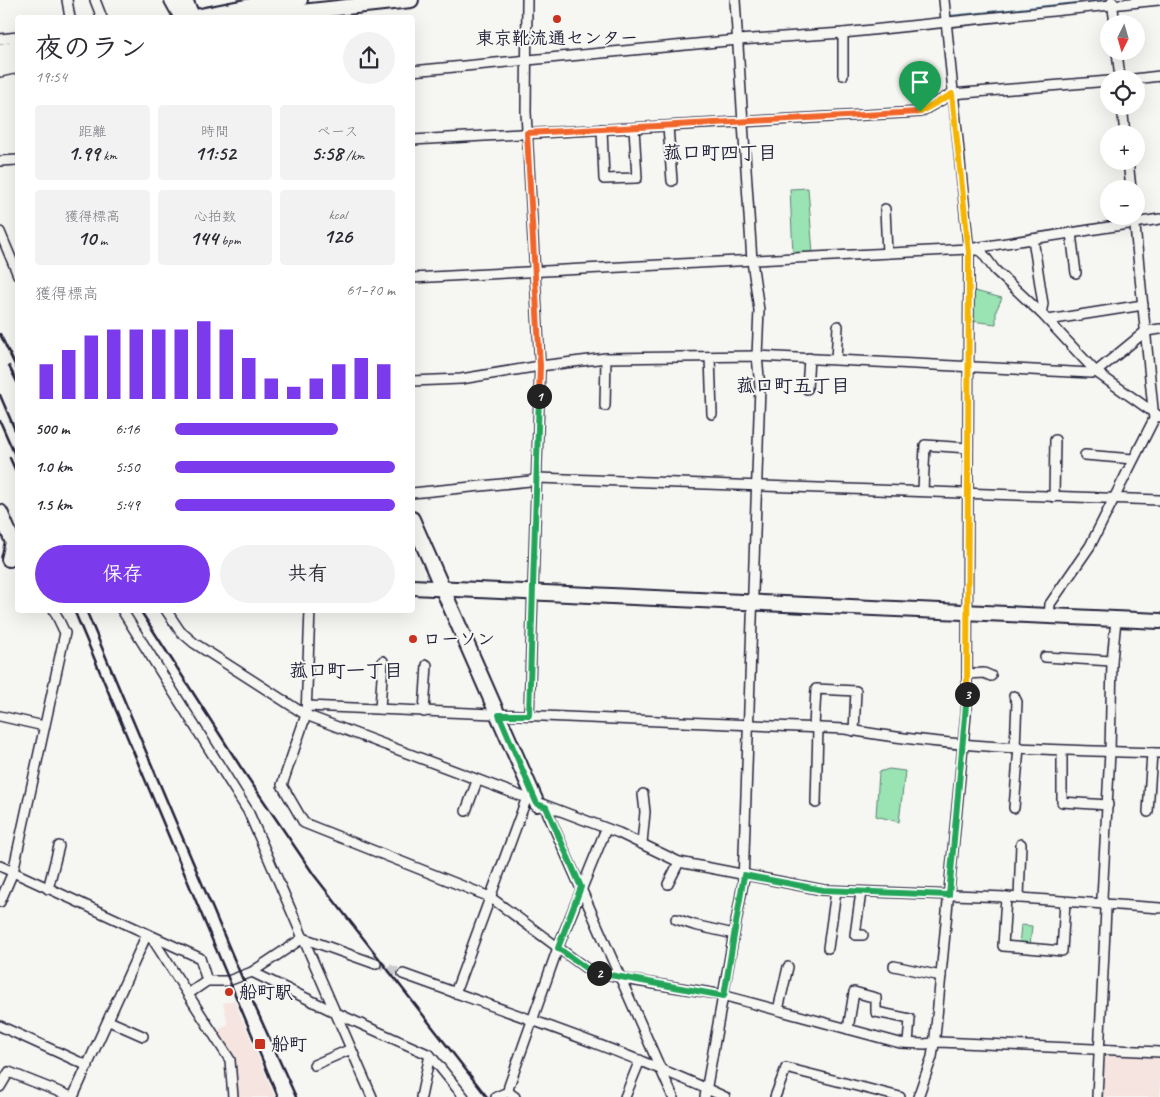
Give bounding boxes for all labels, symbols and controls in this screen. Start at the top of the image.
marker: 東京靴流通センター [551,13,563,25]
north arrow [1100,15,1145,60]
map controls [1100,15,1145,225]
place label: 東京靴流通センター [476,27,638,49]
text: 夜のラン [35,30,147,65]
button: share [343,32,395,84]
pin [899,61,941,112]
text: 19:54 [35,67,67,87]
icon: arrive [906,68,934,96]
button: locate [1100,70,1145,115]
text: 距離 [78,123,106,140]
text: 時間 [201,123,229,140]
text: ペース [317,123,358,140]
button: + [1100,125,1145,170]
text: 1.99 [68,140,100,166]
text: 11:52 [194,140,236,166]
text: 5:58 [311,140,343,166]
district label: 菰口町四丁目 [663,141,777,165]
text: km [100,147,117,164]
text: /km [343,147,364,164]
button: − [1100,180,1145,225]
text: kcal [328,206,347,223]
text: 獲得標高 [64,208,120,225]
text: 心拍数 [194,208,236,225]
text: 126 [323,223,352,249]
text: 10 [77,225,96,251]
text: 144 [190,225,218,251]
text: m [96,232,107,249]
text: bpm [218,232,240,249]
text: 61–70 m [346,280,395,300]
text: 獲得標高 [35,284,99,304]
district label: 菰口町五丁目 [736,374,850,398]
pin: 1 [526,384,552,408]
text: 1 [536,388,543,405]
text: 500 m [35,419,69,439]
text: 6:16 [115,419,140,439]
text: 1.0 km [35,457,72,477]
text: 5:50 [115,457,140,477]
text: 1.5 km [35,495,72,515]
text: 5:49 [115,495,140,515]
button: 保存 [35,545,210,603]
button: 共有 [220,545,395,603]
place label: ローソン [423,628,495,650]
marker: ローソン [407,633,419,645]
district label: 菰口町一丁目 [289,659,403,683]
pin: 3 [954,682,980,706]
text: 3 [964,686,971,703]
pin: 2 [586,960,612,986]
text: 2 [596,965,603,982]
place label: 船町駅 [239,981,293,1003]
marker: 船町駅 [223,986,235,998]
place label: 船町 [271,1033,307,1055]
marker: 船町 [253,1037,267,1051]

